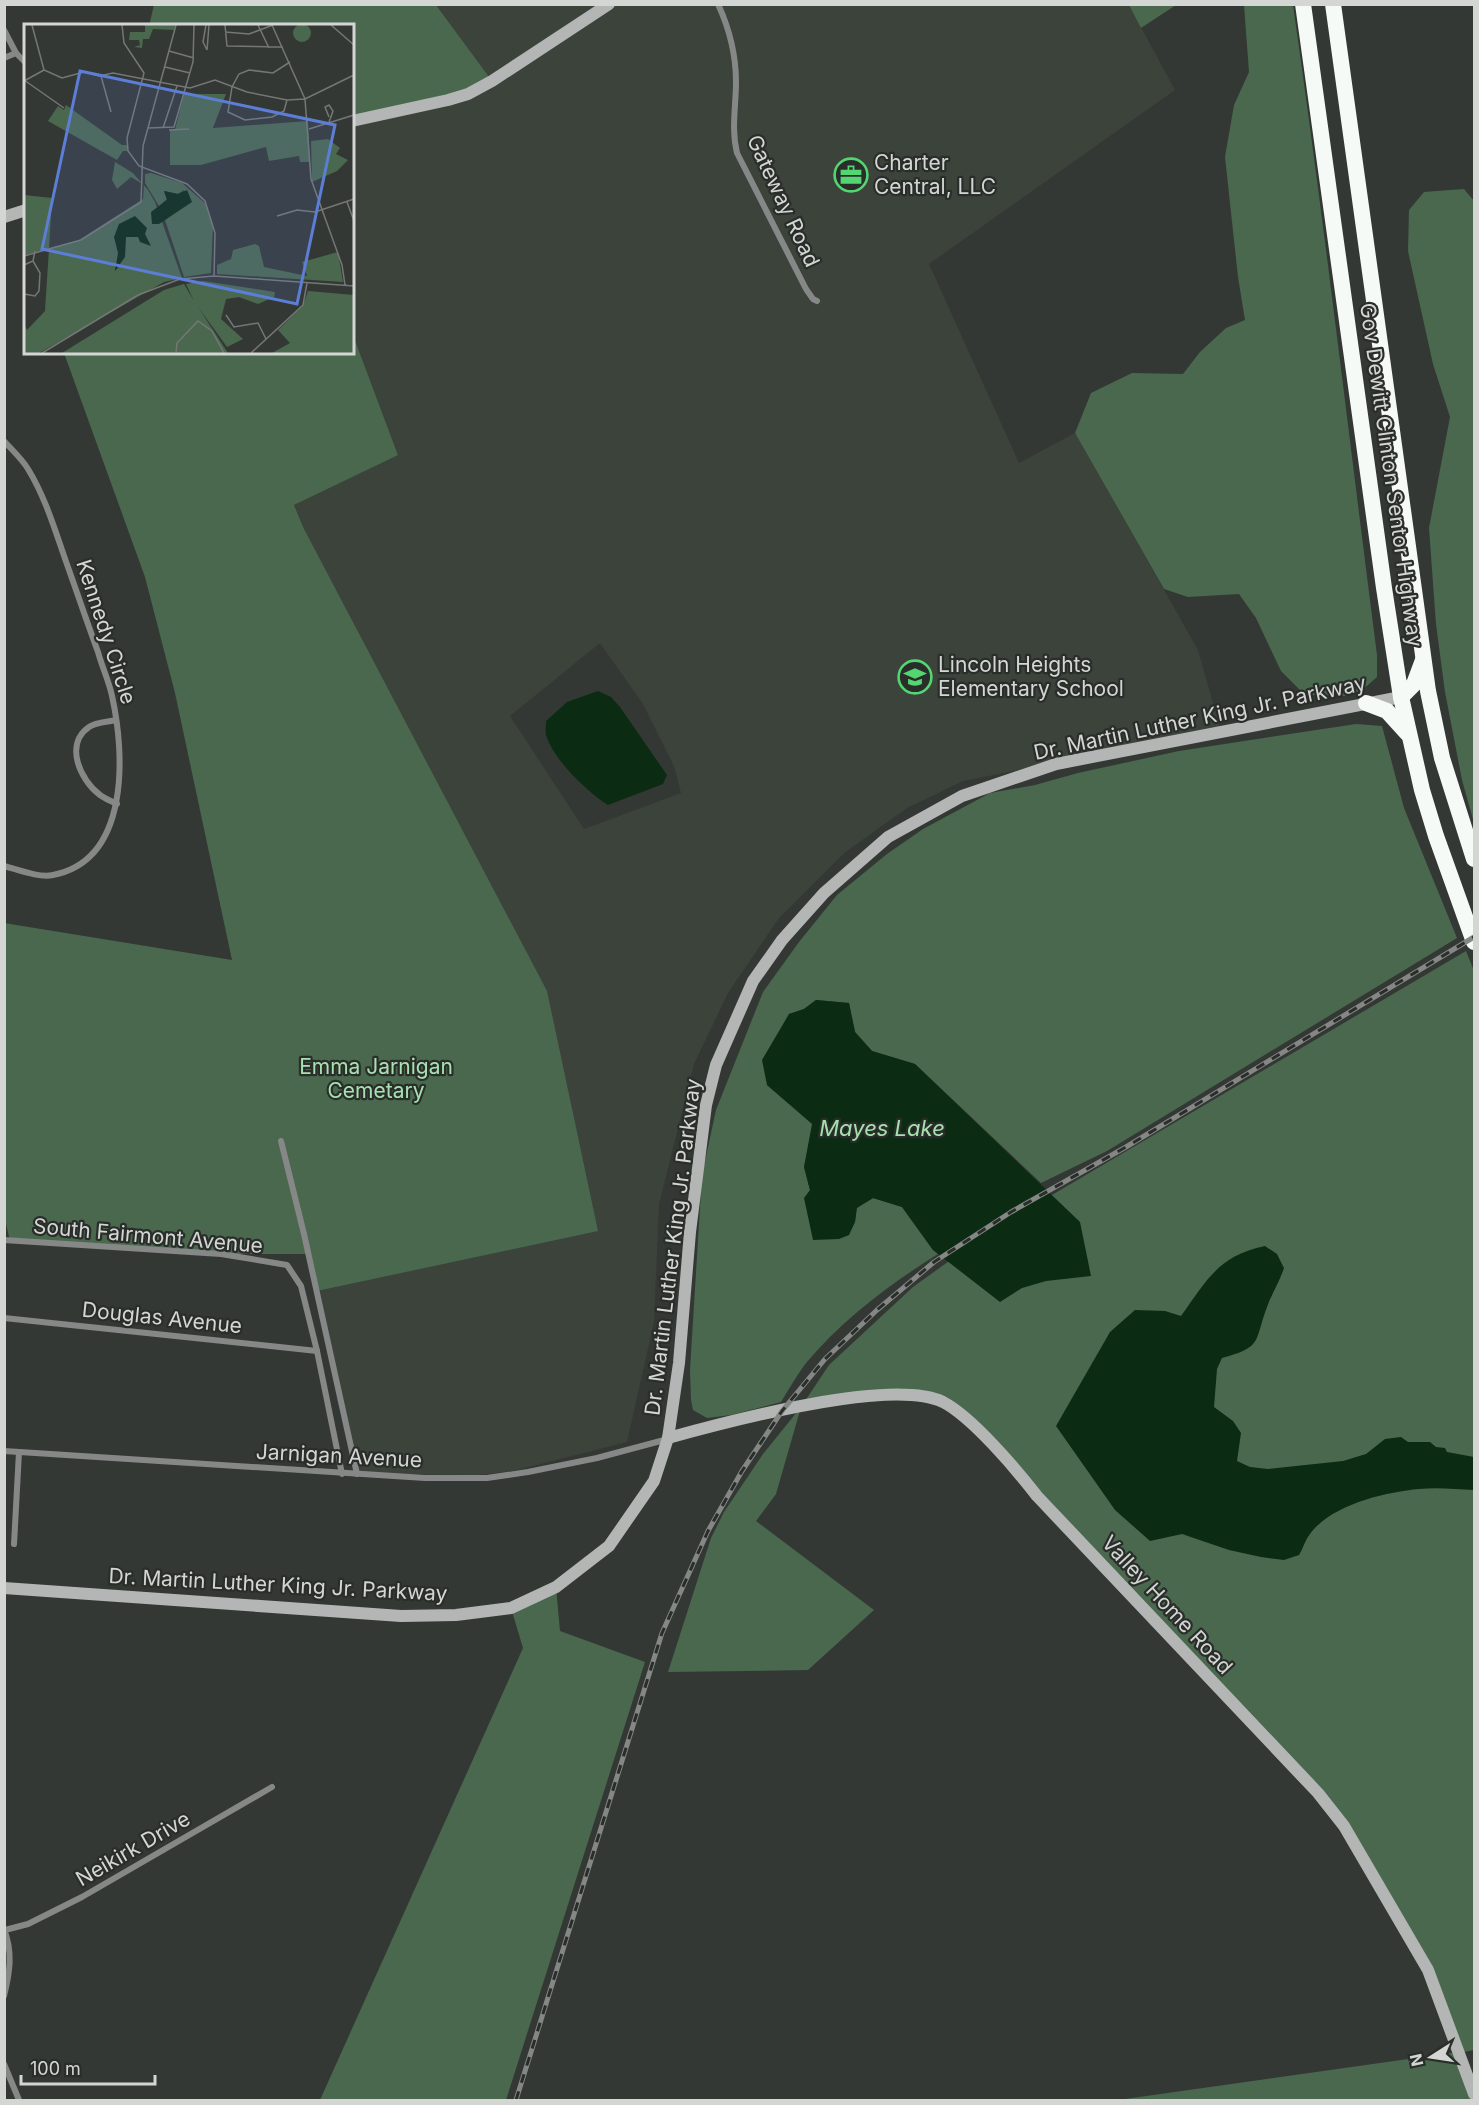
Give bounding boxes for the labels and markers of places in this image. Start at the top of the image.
place label: Charter Central, LLC [874,150,996,199]
office icon: Charter Central, LLC [833,157,869,193]
place label: Lincoln Heights Elementary School [938,652,1124,701]
school or university icon: Lincoln Heights Elementary School [897,659,933,695]

